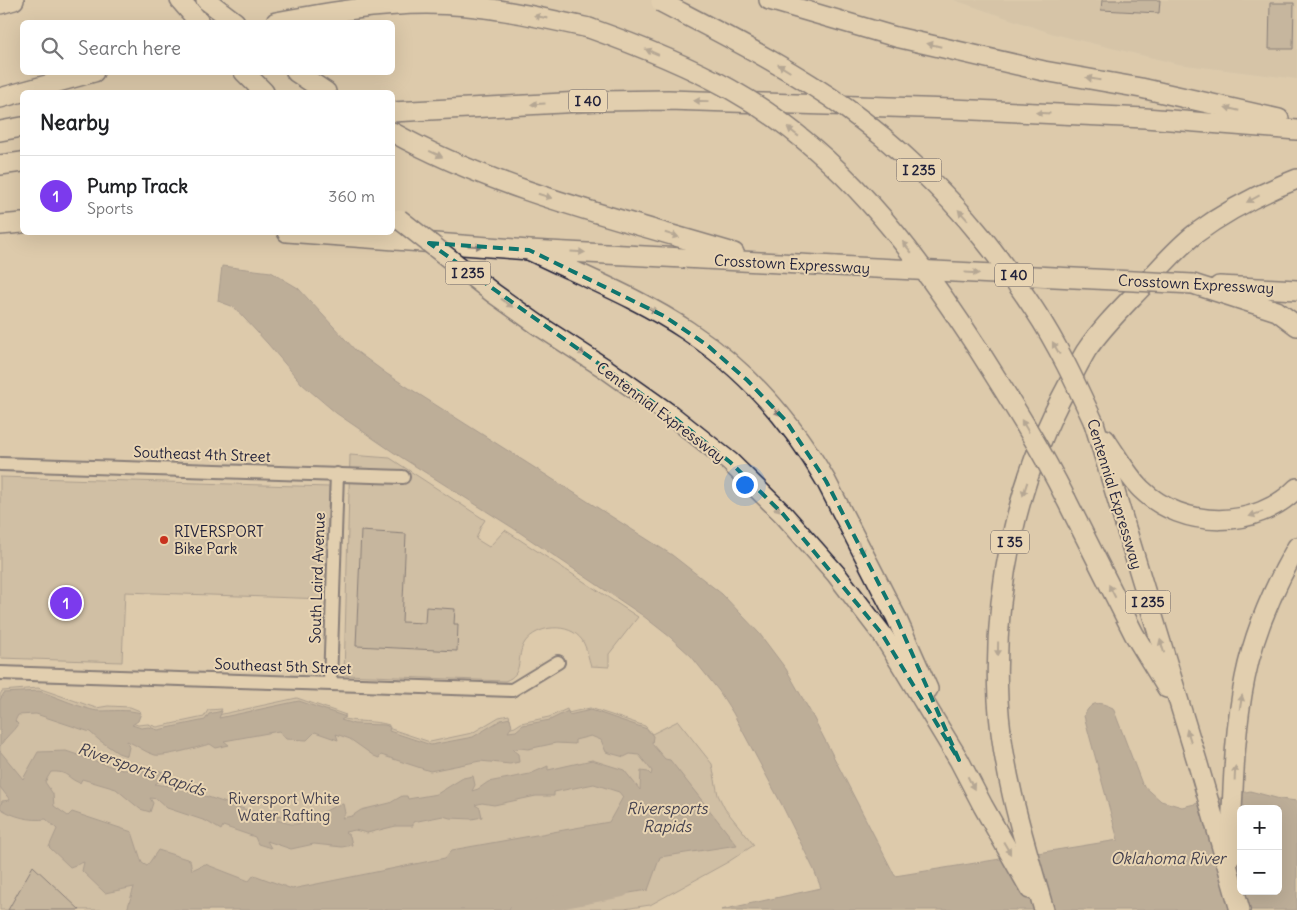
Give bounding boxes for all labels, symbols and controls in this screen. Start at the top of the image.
one-way arrow [533,13,549,21]
search box [20,20,395,75]
icon: search [38,34,66,62]
text: Search here [78,36,181,60]
one-way arrow [926,41,942,49]
one-way arrow [645,47,659,55]
one-way arrow [778,63,791,73]
one-way arrow [1084,75,1100,83]
road number: I 40 [569,90,607,112]
one-way arrow [692,96,708,104]
one-way arrow [530,100,546,108]
one-way arrow [1225,105,1240,113]
text: Nearby [40,109,110,136]
one-way arrow [1035,109,1051,117]
one-way arrow [786,127,800,137]
one-way arrow [429,150,443,158]
road number: I 235 [896,158,942,182]
text: Pump Track [87,174,188,198]
text: 1 [53,186,59,206]
text: 360 m [328,186,375,206]
one-way arrow [538,192,553,200]
one-way arrow [1245,195,1260,203]
text: Sports [87,198,133,218]
one-way arrow [957,210,969,222]
one-way arrow [664,231,679,239]
one-way arrow [901,241,912,254]
one-way arrow [467,242,483,250]
one-way arrow [570,249,586,257]
street label: Crosstown Expressway [713,250,871,278]
road number: I 235 [446,262,490,284]
road number: I 40 [995,264,1033,286]
one-way arrow [964,269,980,277]
street label: Crosstown Expressway [1117,270,1275,298]
one-way arrow [500,297,513,308]
one-way arrow [643,305,658,313]
one-way arrow [1052,341,1061,355]
one-way arrow [572,347,586,356]
street label: Centennial Expressway [593,357,729,467]
one-way arrow [770,404,782,416]
street label: Centennial Expressway [1083,417,1147,571]
one-way arrow [1021,419,1030,433]
street label: Southeast 4th Street [133,442,271,466]
your location [732,472,758,498]
one-way arrow [1020,482,1028,497]
one-way arrow [768,500,780,512]
one-way arrow [1248,510,1263,518]
street label: South Laird Avenue [305,512,329,644]
place label: RIVERSPORT Bike Park [174,522,264,558]
road number: I 35 [991,530,1029,554]
marker: RIVERSPORT Bike Park [158,534,170,546]
one-way arrow [857,541,865,556]
one-way arrow [1108,583,1116,598]
pin: 1 [50,584,82,622]
road number: I 235 [1126,590,1170,614]
one-way arrow [1157,639,1165,654]
one-way arrow [994,641,1002,657]
street label: Southeast 5th Street [214,654,352,678]
one-way arrow [1238,694,1246,710]
one-way arrow [1185,728,1192,743]
water label: Riversports Rapids [76,738,209,800]
one-way arrow [1231,765,1239,781]
one-way arrow [967,776,975,790]
park label: Riversport White Water Rafting [228,789,340,825]
water label: Riversports Rapids [626,798,708,836]
map controls [1237,805,1282,895]
button: + [1237,805,1282,850]
one-way arrow [1003,841,1011,856]
water label: Oklahoma River [1110,848,1228,868]
button: − [1237,850,1282,895]

